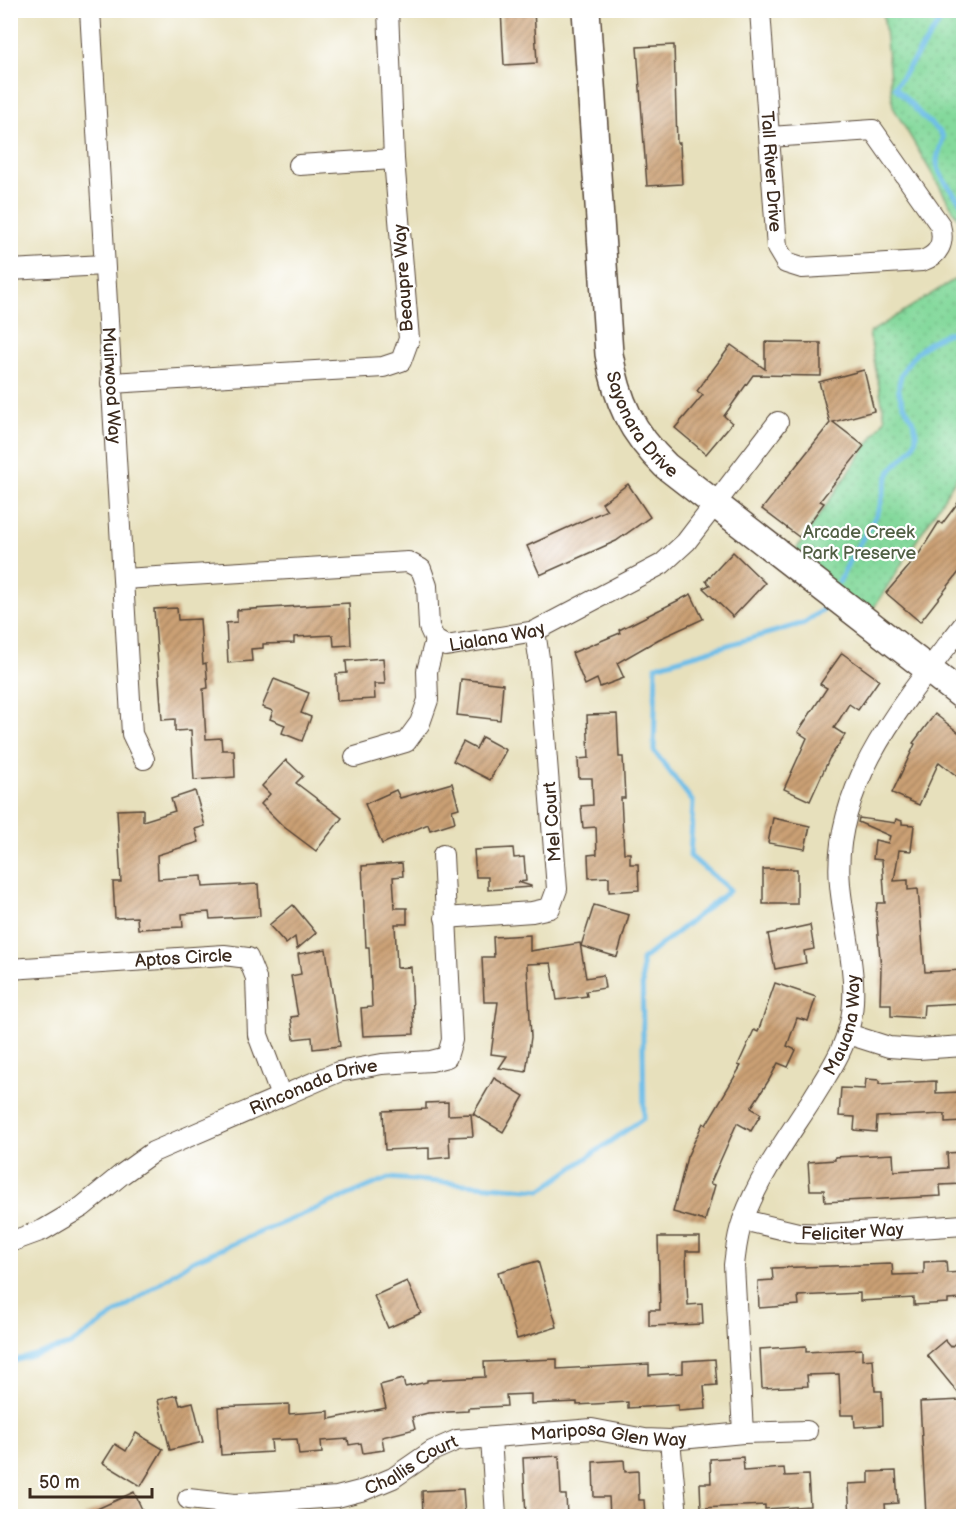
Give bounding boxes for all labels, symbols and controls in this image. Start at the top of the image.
street label: Tall River Drive [756,110,786,233]
street label: Beaupre Way [389,222,418,333]
street label: Muirwood Way [97,326,125,445]
street label: Sayonara Drive [602,369,682,483]
park label: Arcade Creek Park Preserve [802,522,916,564]
street label: Lialana Way [448,617,550,656]
street label: Mel Court [539,781,566,863]
street label: Aptos Circle [134,945,234,972]
street label: Mauana Way [819,973,865,1079]
street label: Rinconada Drive [246,1055,379,1120]
street label: Feliciter Way [801,1219,905,1245]
street label: Mariposa Glen Way [530,1418,689,1451]
street label: Challis Court [362,1431,461,1500]
scale bar [30,1461,152,1499]
text: 50 m [39,1472,80,1493]

